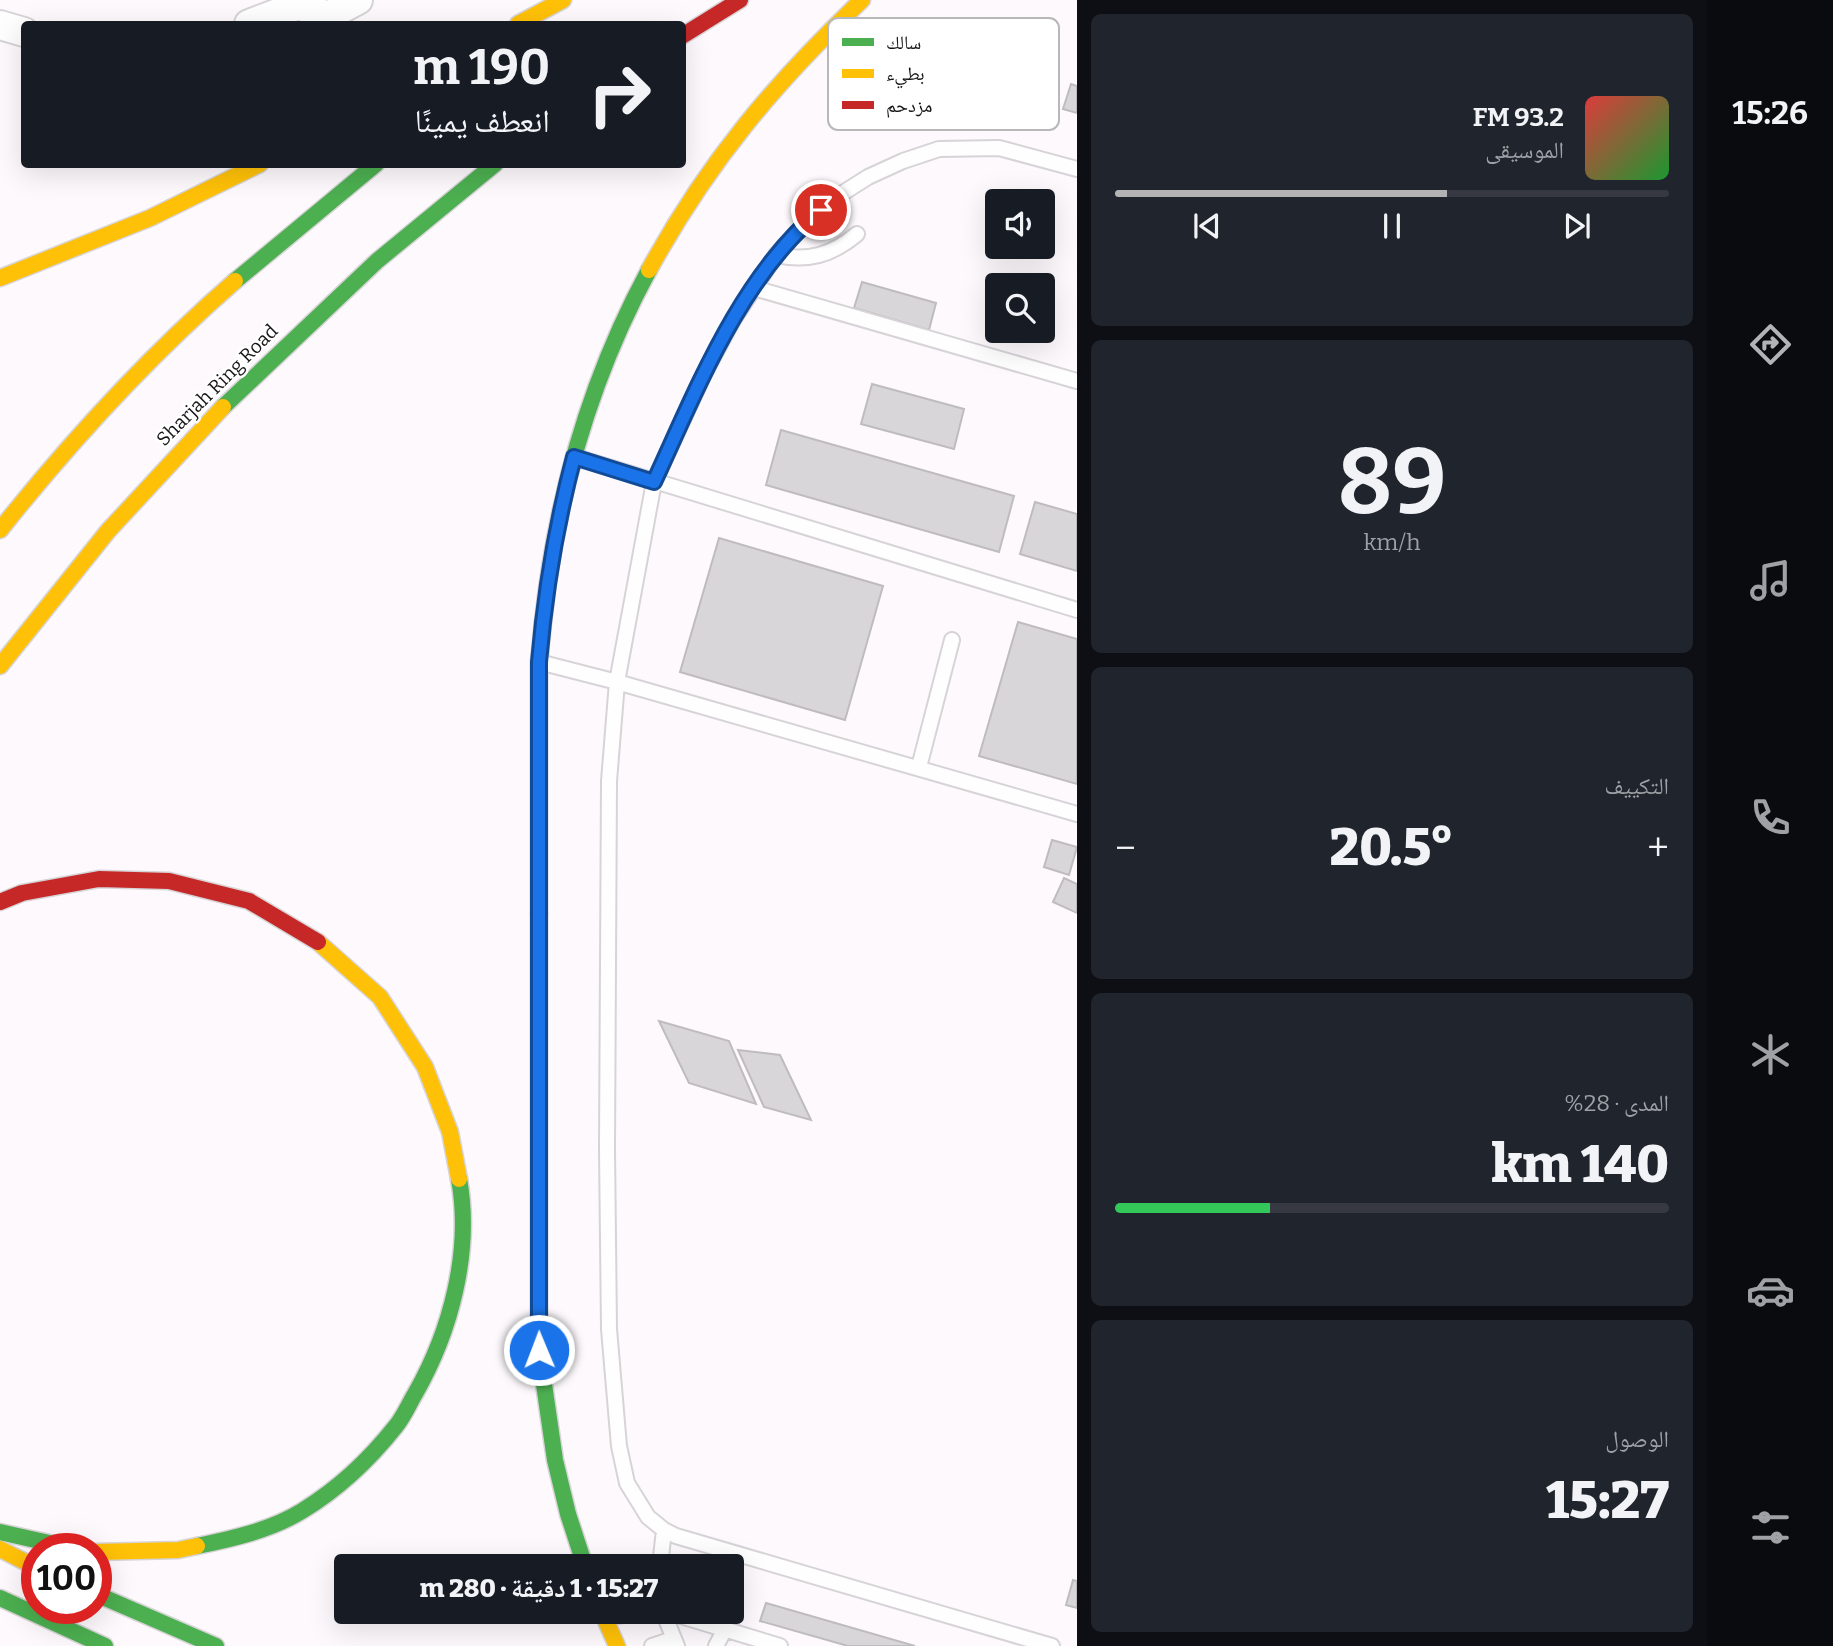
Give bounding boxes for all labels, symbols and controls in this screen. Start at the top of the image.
legend [828,18,1059,130]
text: سالك [886,31,921,54]
text: 190 m [413,38,550,97]
icon: right [574,49,665,140]
text: بطيء [886,62,925,89]
text: مزدحم [886,94,932,118]
text: 15:26 [1732,94,1808,132]
text: انعطف يمينًا [415,102,550,140]
text: 93.2 FM [1473,102,1564,133]
text: الموسيقى [1485,136,1564,164]
pin [791,180,851,240]
map controls [985,189,1055,343]
button: sound [985,189,1055,259]
icon: arrive [802,191,840,229]
icon: previous [1188,207,1226,245]
icon: pause [1373,207,1411,245]
icon: next [1558,207,1596,245]
button: search [985,273,1055,343]
street label: Sharjah Ring Road [152,320,282,450]
icon: directions [1746,320,1795,369]
text: 89 [1338,428,1446,537]
text: km/h [1364,528,1420,556]
icon: music [1746,556,1795,605]
text: التكييف [1604,772,1669,800]
icon: phone [1746,793,1795,842]
text: 20.5° [1329,816,1454,879]
text: − [1115,825,1136,871]
text: + [1647,825,1669,871]
icon: climate [1746,1030,1795,1079]
text: المدى · 28% [1564,1089,1669,1117]
text: 140 km [1491,1133,1669,1196]
icon: car [1746,1266,1795,1315]
position arrow [502,1313,576,1387]
text: الوصول [1605,1425,1669,1453]
text: 15:27 [1546,1469,1669,1532]
icon: filters [1746,1503,1795,1552]
speed limit sign: 100 [21,1533,112,1624]
text: 15:27 · 1 دقيقة · 280 m [420,1573,658,1604]

